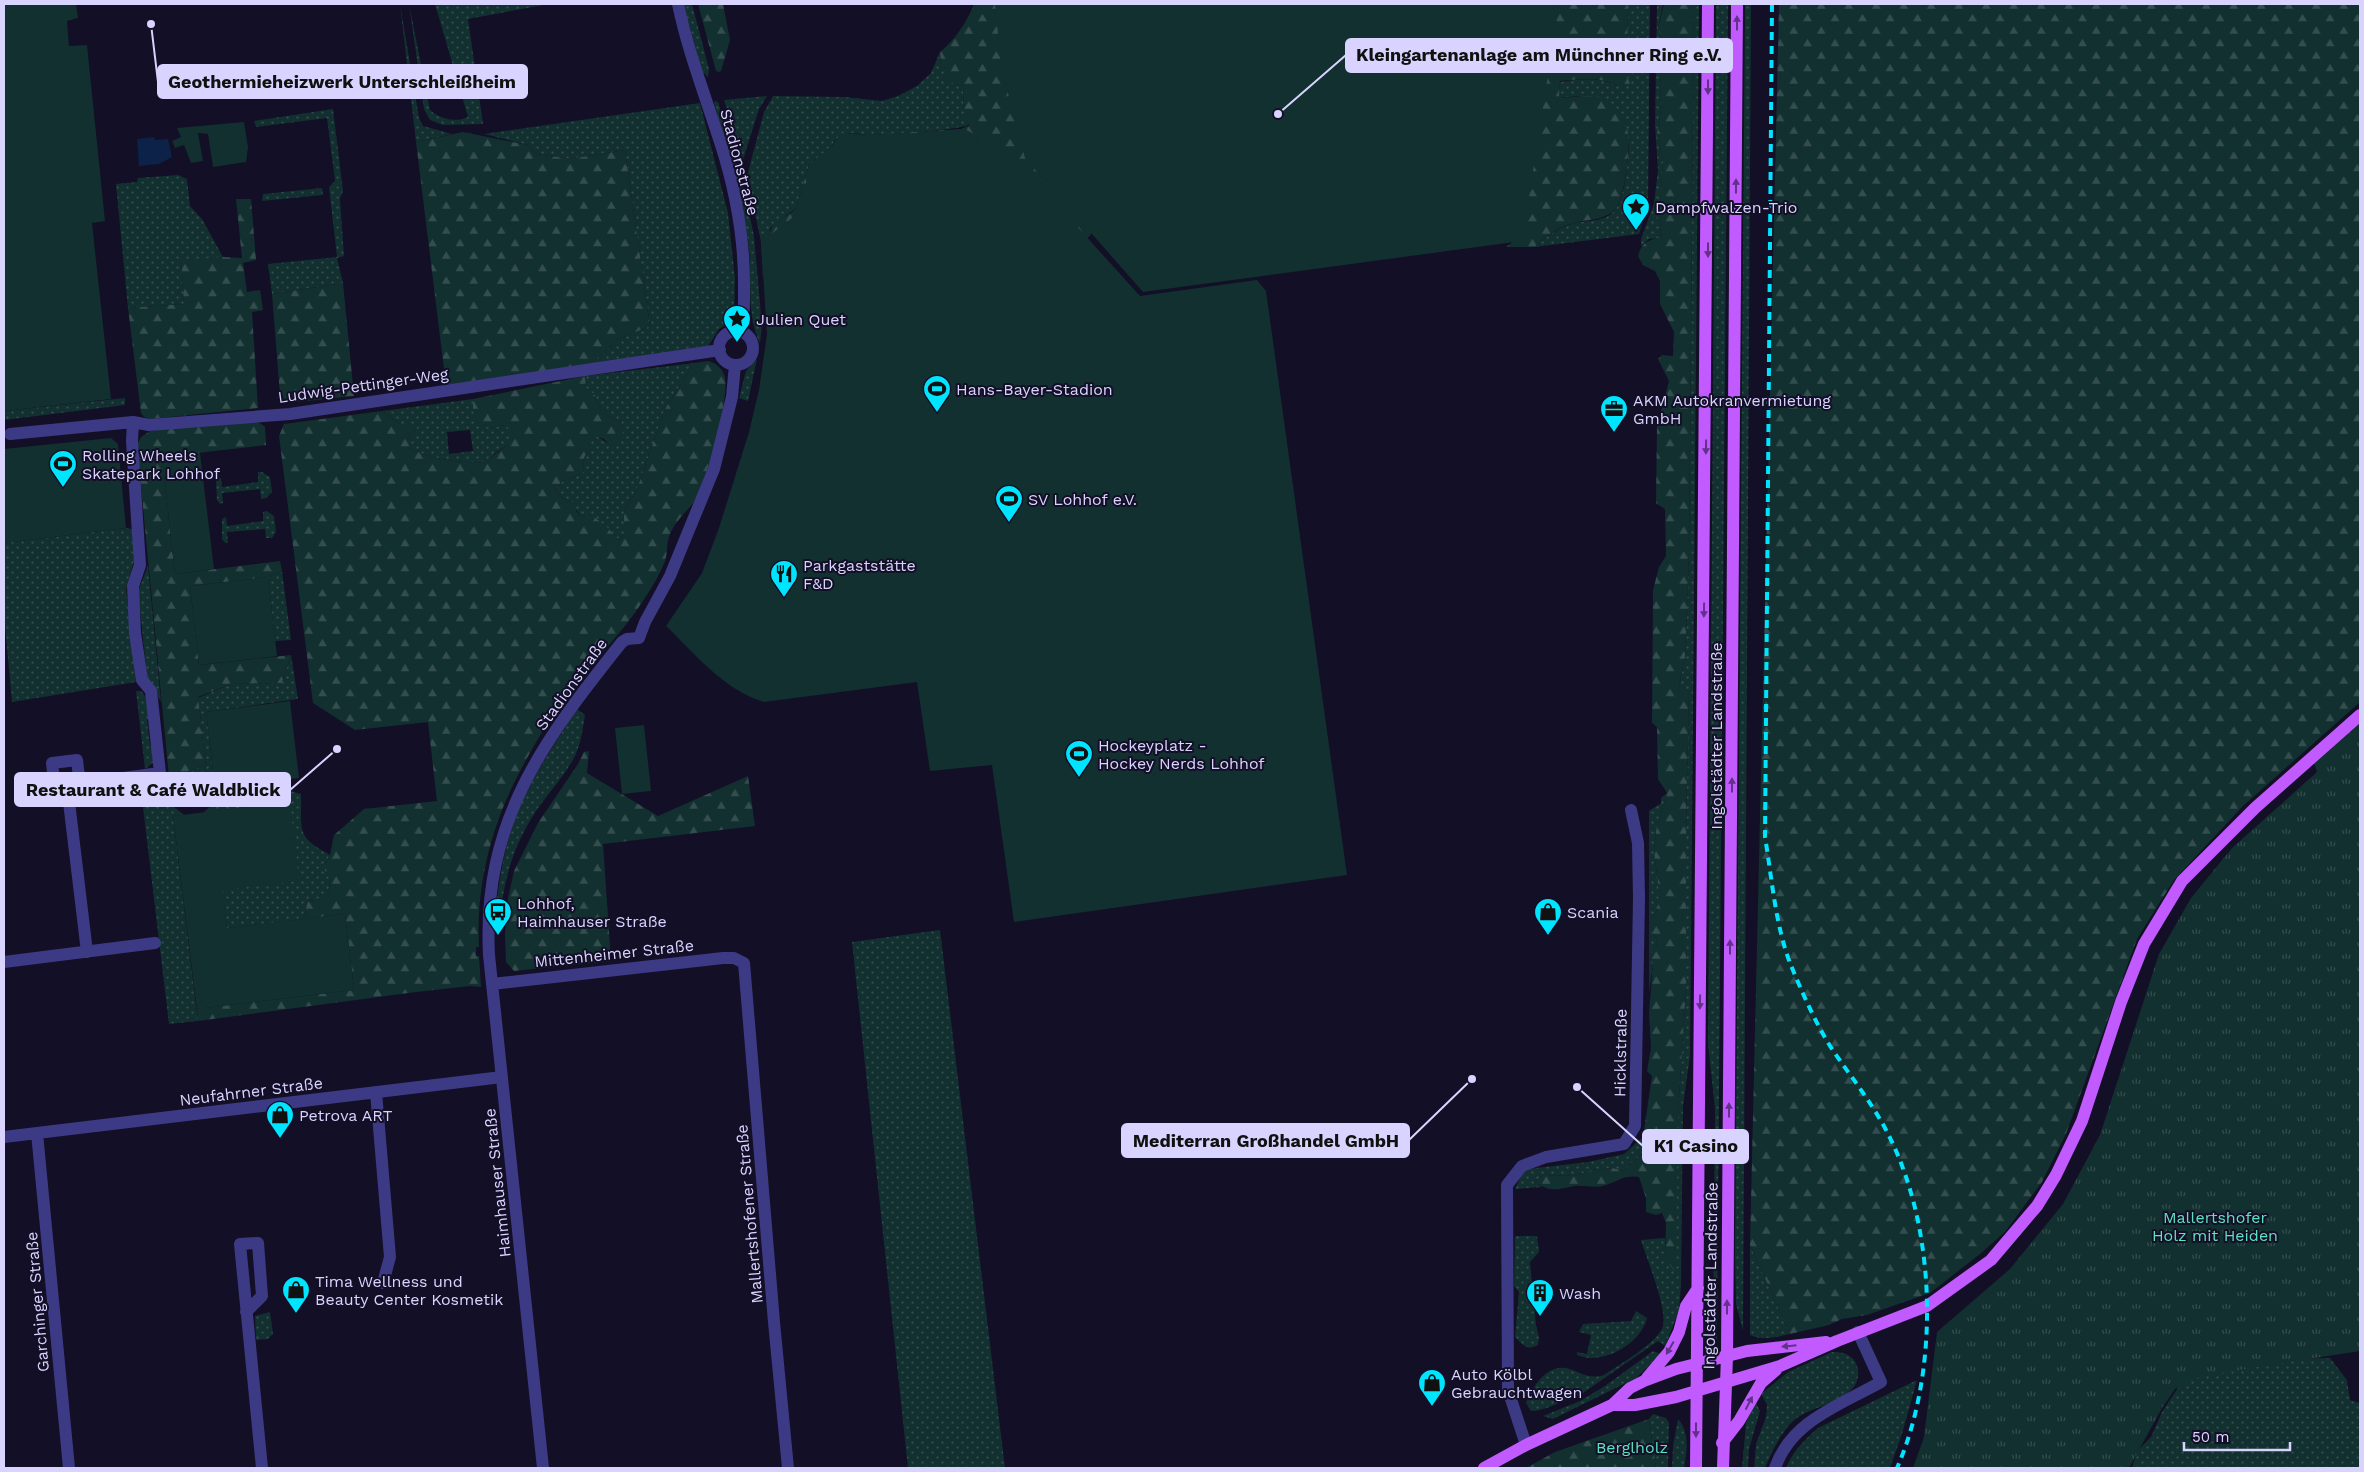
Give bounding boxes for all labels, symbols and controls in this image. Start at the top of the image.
one-way arrow [1733,15,1741,31]
callout: Kleingartenanlage am Münchner Ring e.V. [1346,39,1732,72]
text: Kleingartenanlage am Münchner Ring e.V. [1356,44,1722,65]
callout: Geothermieheizwerk Unterschleißheim [158,65,527,98]
text: Geothermieheizwerk Unterschleißheim [168,71,516,92]
one-way arrow [1704,80,1712,96]
street label: Stadionstraße [716,107,763,217]
one-way arrow [1732,178,1740,194]
place icon: Dampfwalzen-Trio [1621,192,1651,231]
place label: Dampfwalzen-Trio [1655,198,1797,217]
one-way arrow [1704,242,1712,258]
place icon: Julien Quet [722,304,752,343]
place label: Julien Quet [756,310,846,329]
street label: Ludwig-Pettinger-Weg [277,364,450,407]
sports icon: Hans-Bayer-Stadion [922,374,952,413]
place label: Hans-Bayer-Stadion [956,380,1113,399]
place label: AKM Autokranvermietung GmbH [1633,391,1831,428]
office icon: AKM Autokranvermietung GmbH [1599,394,1629,433]
one-way arrow [1702,440,1710,456]
place label: Rolling Wheels Skatepark Lohhof [82,446,221,483]
sports icon: Rolling Wheels Skatepark Lohhof [48,449,78,488]
sports icon: SV Lohhof e.V. [994,484,1024,523]
place label: SV Lohhof e.V. [1028,490,1137,509]
place label: Parkgaststätte F&D [803,556,916,593]
restaurant icon: Parkgaststätte F&D [769,559,799,598]
one-way arrow [1700,602,1708,618]
street label: Stadionstraße [532,634,611,734]
street label: Ingolstädter Landstraße [1707,642,1726,830]
place label: Hockeyplatz - Hockey Nerds Lohhof [1098,736,1265,773]
sports icon: Hockeyplatz - Hockey Nerds Lohhof [1064,739,1094,778]
callout: Restaurant & Café Waldblick [15,773,290,806]
one-way arrow [1728,777,1736,793]
text: Restaurant & Café Waldblick [26,779,281,800]
place label: Lohhof, Haimhauser Straße [517,894,667,931]
bus stop icon: Lohhof, Haimhauser Straße [483,897,513,936]
shop icon: Scania [1533,897,1563,936]
place label: Scania [1567,903,1619,922]
street label: Mittenheimer Straße [533,936,695,971]
one-way arrow [1726,939,1734,955]
one-way arrow [1696,994,1704,1010]
street label: Hicklstraße [1610,1009,1631,1097]
street label: Neufahrner Straße [178,1073,324,1110]
shop icon: Petrova ART [265,1100,295,1139]
one-way arrow [1725,1102,1733,1118]
place label: Petrova ART [299,1106,393,1125]
street label: Haimhauser Straße [480,1107,515,1258]
street label: Mallertshofener Straße [732,1124,767,1304]
callout: Mediterran Großhandel GmbH [1122,1124,1409,1157]
text: Mediterran Großhandel GmbH [1133,1130,1399,1151]
callout: K1 Casino [1643,1130,1748,1163]
text: K1 Casino [1654,1135,1738,1156]
street label: Ingolstädter Landstraße [1699,1182,1722,1370]
park label: Mallertshofer Holz mit Heiden [2152,1208,2278,1245]
street label: Garchinger Straße [22,1231,53,1373]
place label: Tima Wellness und Beauty Center Kosmetik [315,1272,503,1309]
shop icon: Tima Wellness und Beauty Center Kosmetik [281,1275,311,1314]
building icon: Wash [1525,1278,1555,1317]
place label: Wash [1559,1284,1601,1303]
one-way arrow [1723,1299,1731,1315]
one-way arrow [1666,1341,1675,1354]
one-way arrow [1780,1342,1796,1350]
place label: Auto Kölbl Gebrauchtwagen [1451,1365,1582,1402]
shop icon: Auto Kölbl Gebrauchtwagen [1417,1368,1447,1407]
one-way arrow [1745,1395,1753,1410]
scale bar [2184,1420,2290,1452]
one-way arrow [1692,1422,1700,1438]
text: 50 m [2192,1428,2229,1446]
park label: Berglholz [1596,1438,1668,1457]

